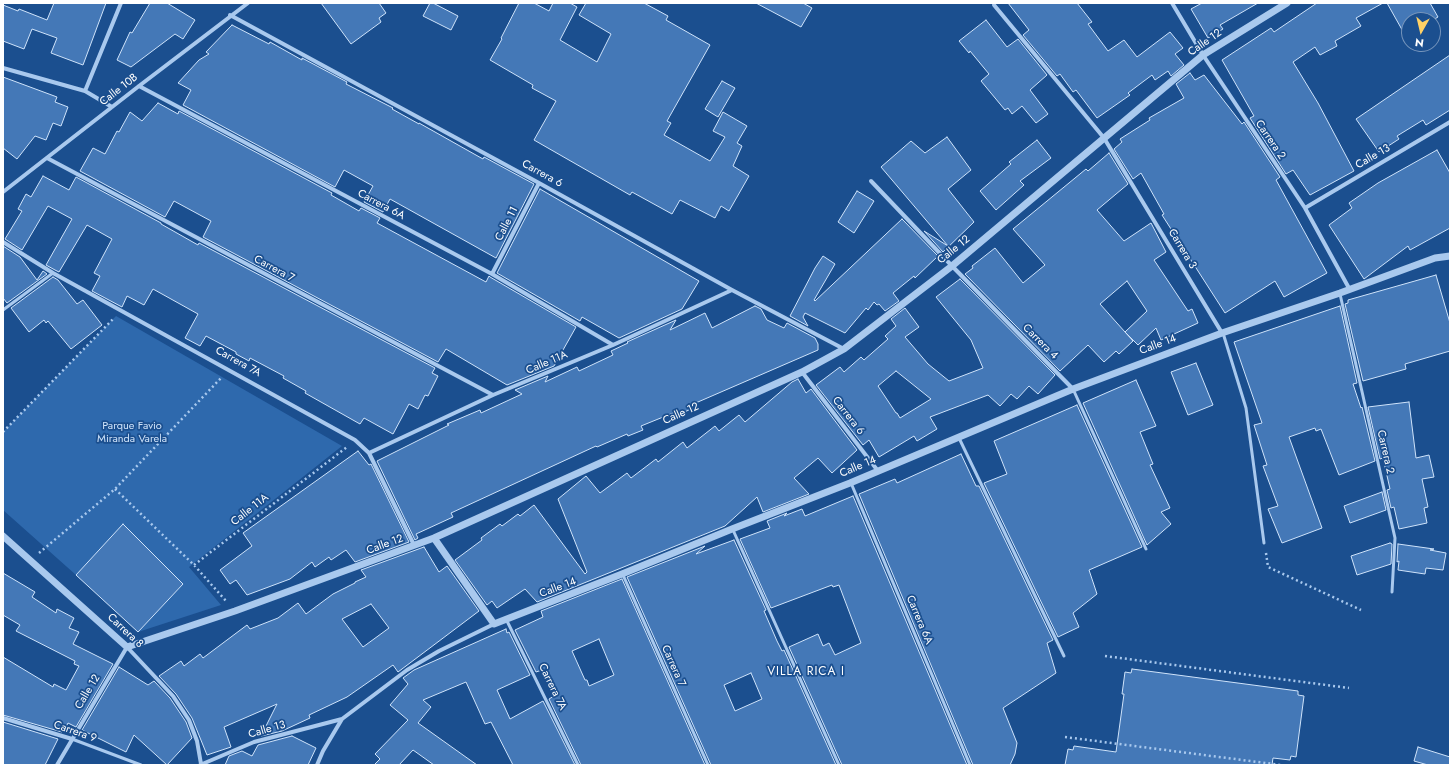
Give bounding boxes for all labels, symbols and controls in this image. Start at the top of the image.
north arrow [1401,12,1441,52]
street label: Calle 12 [1186,27,1224,59]
text: N [1414,34,1425,51]
street label: Calle 10B [97,71,141,109]
street label: Carrera 2 [1252,118,1288,162]
street label: Calle 13 [1353,142,1393,172]
street label: Carrera 6 [519,157,565,191]
street label: Carrera 6A [355,187,407,223]
street label: Calle 11 [493,205,521,243]
street label: Carrera 3 [1165,227,1199,271]
street label: Calle 12 [935,233,973,267]
street label: Carrera 7 [251,253,297,285]
street label: Carrera 4 [1020,322,1060,362]
street label: Calle 14 [1138,332,1178,358]
street label: Carrera 7A [213,344,263,380]
street label: Calle 11A [524,348,570,378]
street label: Carrera 6 [829,394,867,438]
street label: Calle 12 [661,400,701,428]
park label: Parque Favio Miranda Varela [97,419,167,445]
street label: Carrera 2 [1374,429,1396,475]
street label: Calle 14 [838,453,878,481]
street label: Calle 11A [229,491,271,529]
street label: Calle 12 [365,532,405,558]
street label: Calle 14 [538,575,578,601]
street label: Carrera 6A [903,594,935,646]
street label: Carrera 8 [104,611,146,651]
street label: Carrera 7 [658,643,688,689]
street label: Carrera 7A [535,662,569,712]
district label: VILLA RICA I [767,665,845,679]
street label: Calle 12 [73,672,103,712]
street label: Calle 13 [247,718,287,742]
street label: Carrera 9 [52,719,98,745]

